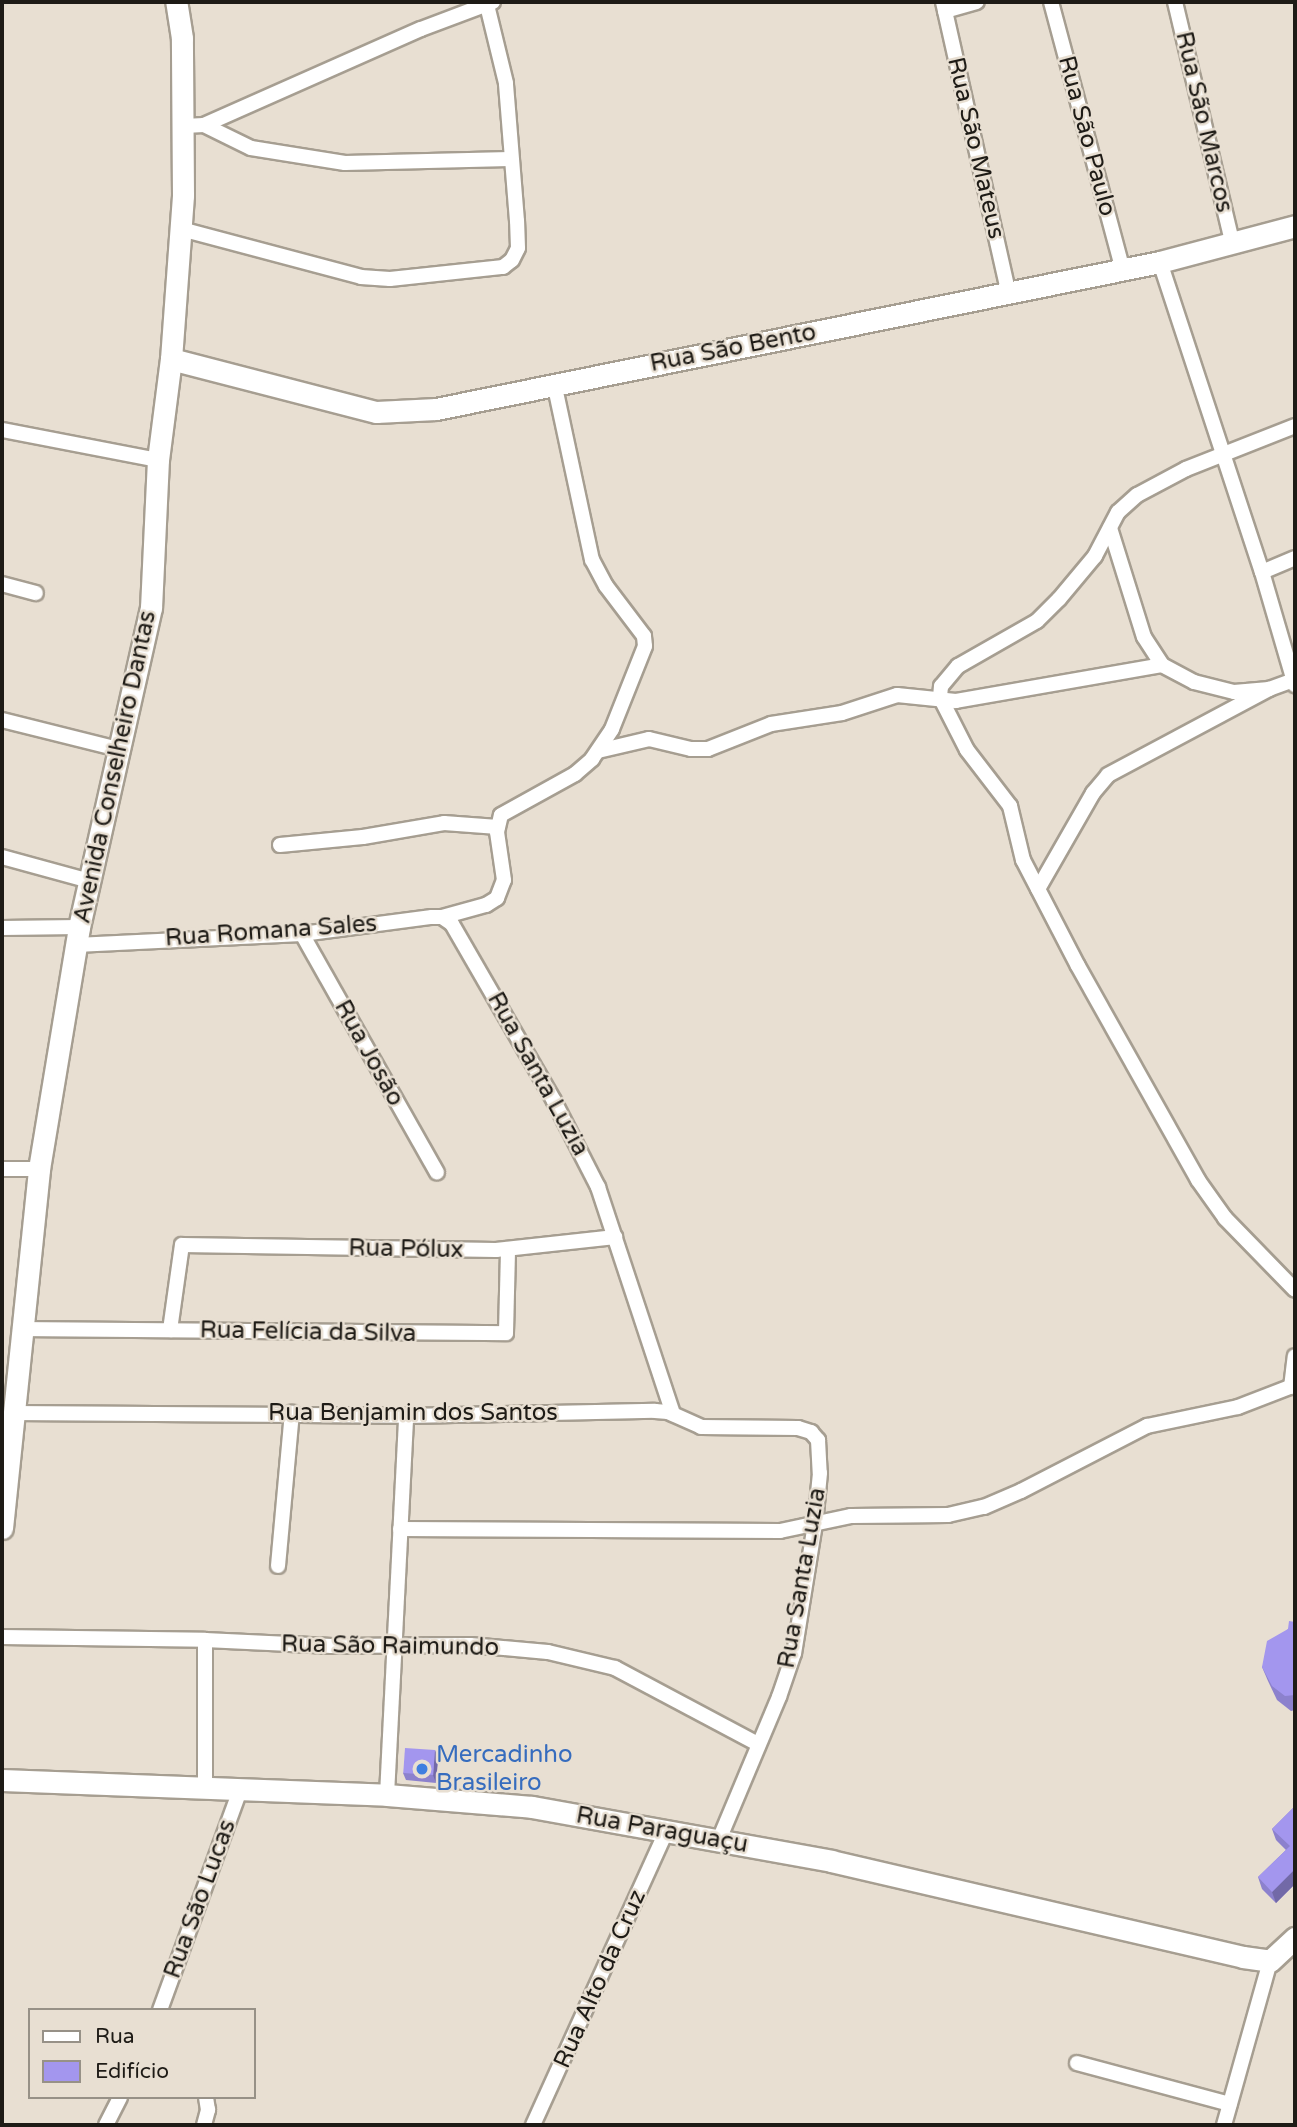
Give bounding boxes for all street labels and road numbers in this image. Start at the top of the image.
street label: Rua São Marcos [1169,29,1239,215]
street label: Rua São Paulo [1052,53,1122,219]
street label: Rua São Mateus [941,54,1011,242]
street label: Rua São Bento [648,318,818,378]
street label: Avenida Conselheiro Dantas [68,608,162,926]
street label: Rua Romana Sales [164,909,378,953]
street label: Rua Santa Luzia [481,987,595,1161]
street label: Rua Josão [328,995,410,1111]
street label: Rua Pólux [348,1234,464,1264]
street label: Rua Felícia da Silva [199,1316,417,1348]
street label: Rua Benjamin dos Santos [268,1399,558,1427]
street label: Rua Santa Luzia [772,1485,832,1671]
street label: Rua São Raimundo [281,1630,499,1662]
street label: Rua Paraguaçu [574,1801,750,1859]
street label: Rua São Lucas [158,1816,242,1982]
street label: Rua Alto da Cruz [548,1885,652,2073]

